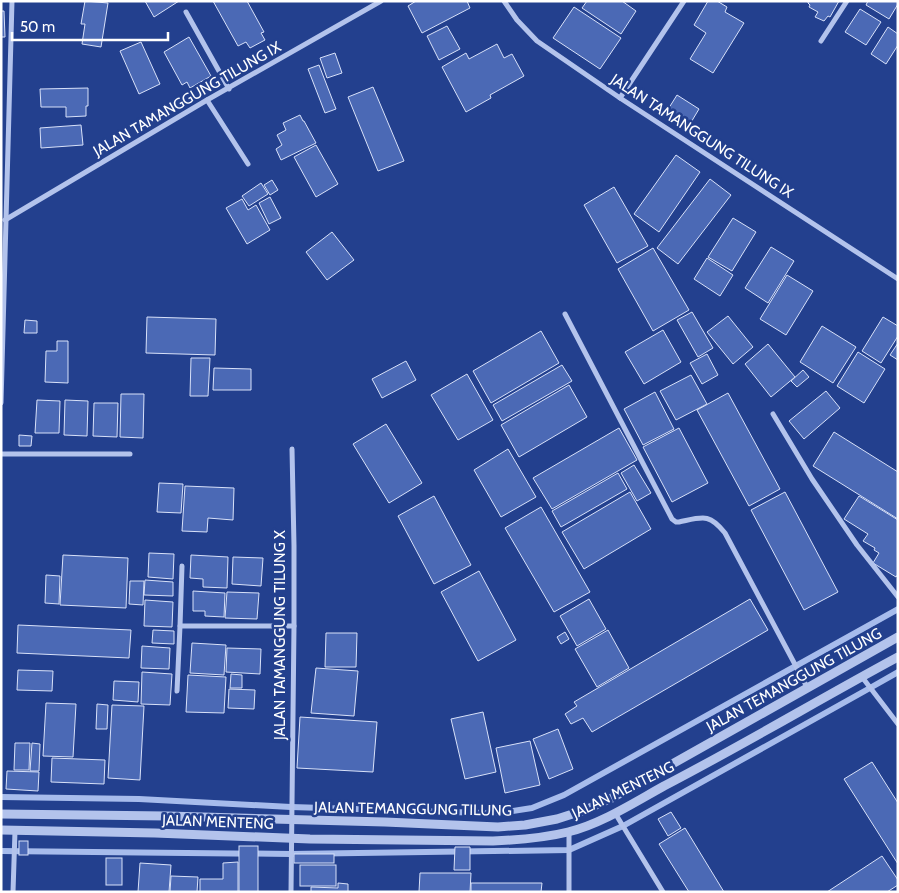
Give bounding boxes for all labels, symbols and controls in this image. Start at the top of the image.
scale bar [12,10,169,42]
text: 50 m [20,18,55,36]
street label: JALAN TAMANGGUNG TILUNG IX [89,38,284,161]
street label: JALAN TAMANGGUNG TILUNG IX [607,70,797,202]
street label: JALAN TAMANGGUNG TILUNG X [271,530,289,741]
street label: JALAN TEMANGGUNG TILUNG [702,624,885,736]
street label: JALAN MENTENG [568,757,677,823]
street label: JALAN TEMANGGUNG TILUNG [313,798,512,820]
street label: JALAN MENTENG [161,811,274,833]

